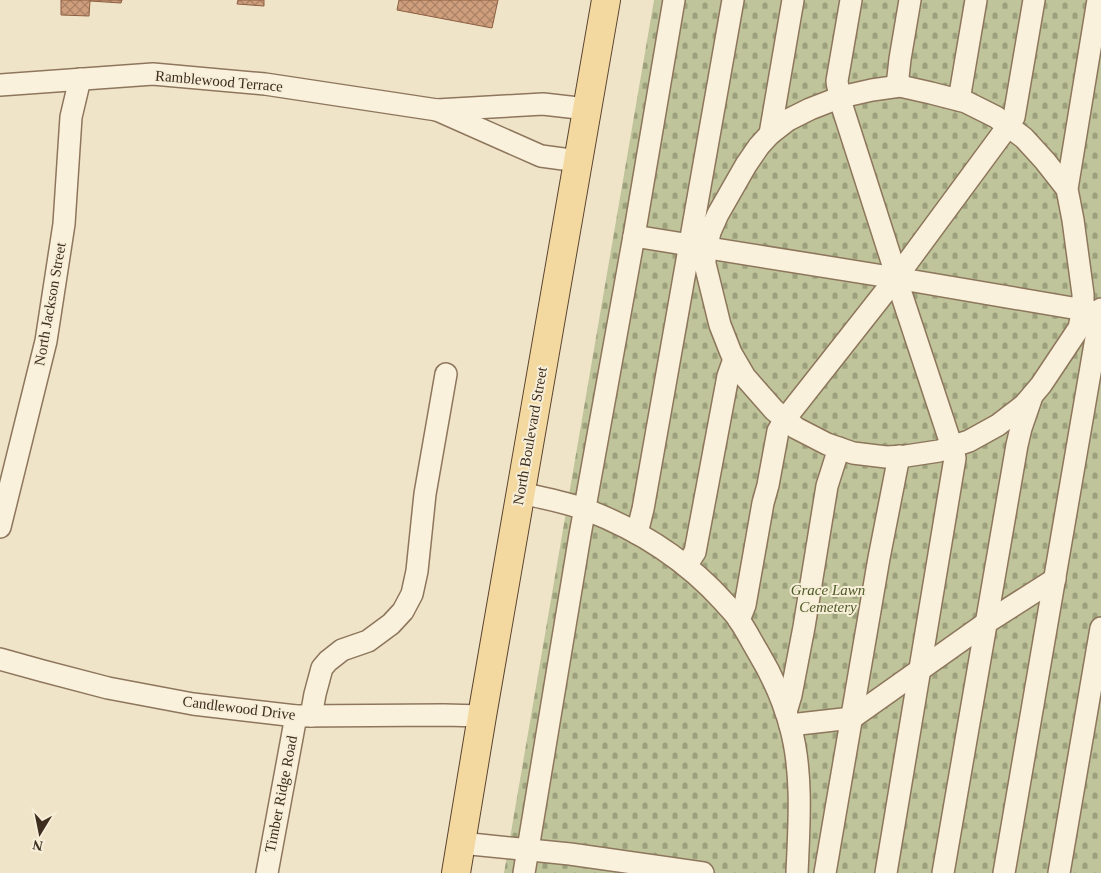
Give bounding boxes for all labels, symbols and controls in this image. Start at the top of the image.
street label: Ramblewood Terrace [154,67,284,95]
street label: North Jackson Street [31,240,69,367]
street label: North Boulevard Street [510,365,550,506]
park label: Grace Lawn Cemetery [791,582,865,615]
street label: Candlewood Drive [182,693,297,723]
street label: Timber Ridge Road [262,734,300,854]
north arrow [15,808,65,858]
text: N [32,837,44,854]

